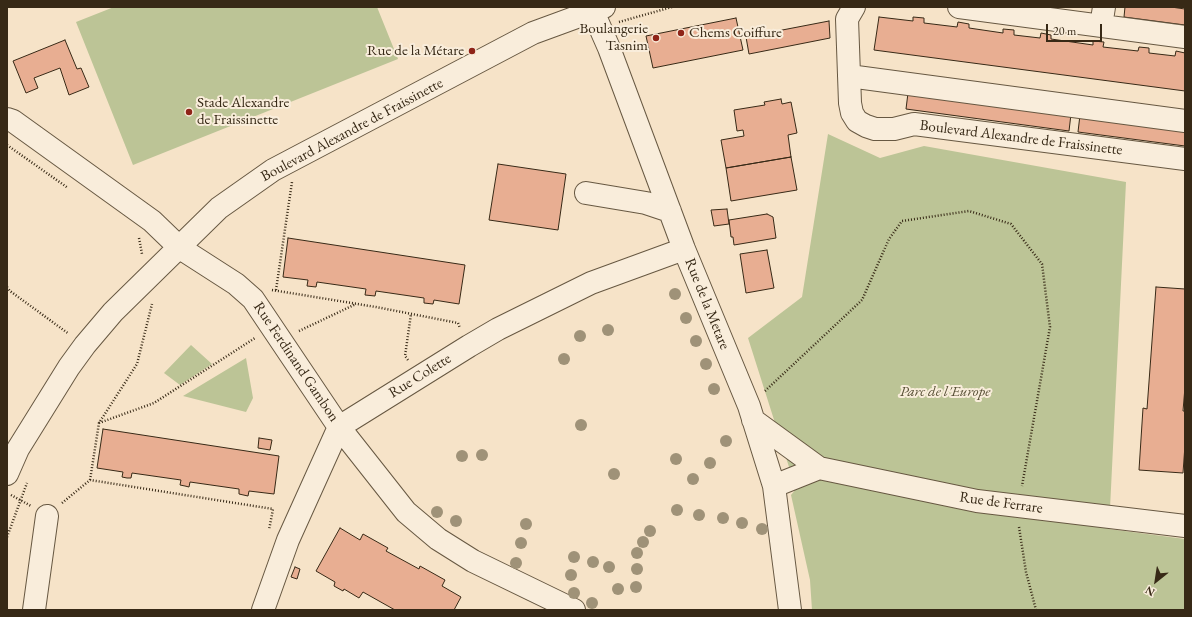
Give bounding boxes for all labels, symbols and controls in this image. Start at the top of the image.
scale bar [1048,16,1104,42]
place label: Boulangerie Tasnim [579,20,648,55]
text: 20 m [1053,23,1076,39]
place label: Chems Coiffure [689,24,782,42]
marker: Chems Coiffure [676,28,686,38]
marker: Boulangerie Tasnim [651,33,661,43]
place label: Rue de la Métare [367,42,464,60]
marker: Rue de la Métare [467,46,477,56]
street label: Boulevard Alexandre de Fraissinette [258,74,446,186]
place label: Stade Alexandre de Fraissinette [197,94,289,129]
marker: Stade Alexandre de Fraissinette [184,107,194,117]
street label: Boulevard Alexandre de Fraissinette [919,117,1123,159]
street label: Rue de la Metare [680,256,734,352]
street label: Rue Ferdinand Gambon [249,299,343,425]
street label: Rue Colette [386,350,454,402]
park label: Parc de l'Europe [900,383,990,401]
street label: Rue de Ferrare [958,488,1044,518]
north arrow [1136,561,1176,601]
text: N [1143,583,1157,600]

